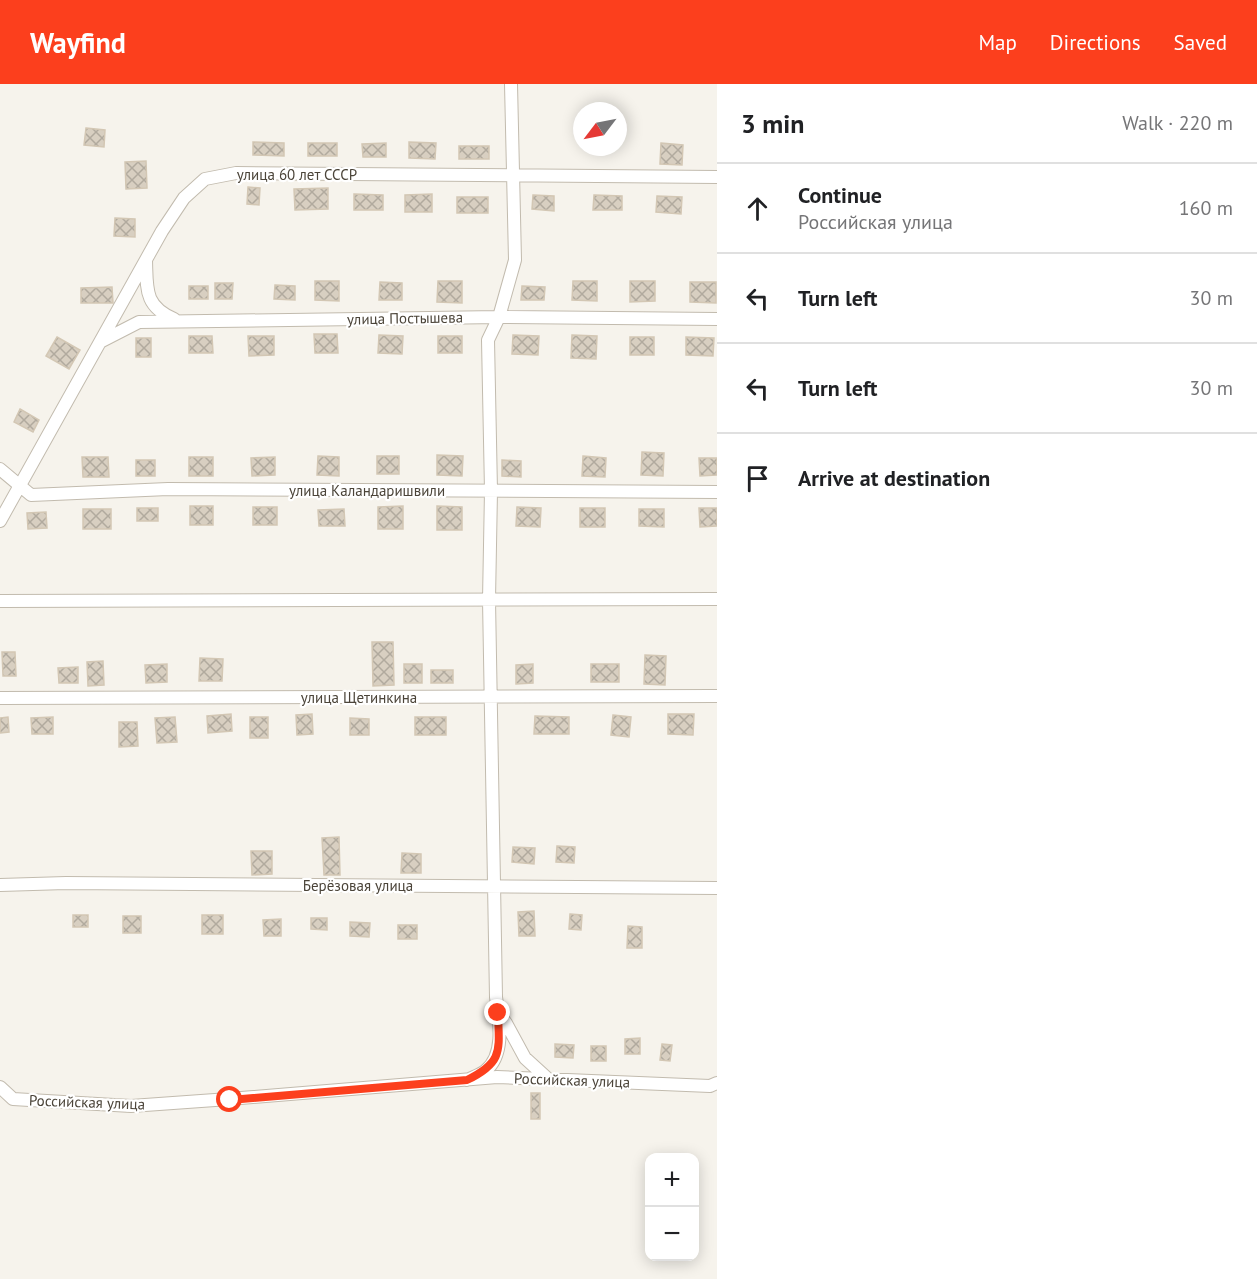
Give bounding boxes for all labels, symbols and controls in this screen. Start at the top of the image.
text: Wayfind [30,24,126,61]
text: Map [978,29,1017,56]
text: Directions [1050,29,1141,56]
text: Saved [1174,29,1227,56]
north arrow [573,102,627,156]
text: 3 min [741,107,804,140]
text: Walk · 220 m [1122,110,1233,136]
street label: улица 60 лет СССР [237,165,357,184]
text: Continue [798,181,882,209]
icon: ahead [741,192,774,225]
text: 160 m [1179,195,1233,221]
text: Российская улица [798,209,953,235]
icon: left [741,282,774,315]
text: Turn left [798,284,878,312]
text: 30 m [1190,285,1233,311]
street label: улица Постышева [347,307,463,329]
icon: left [741,372,774,405]
text: Turn left [798,374,878,402]
text: 30 m [1190,375,1233,401]
icon: arrive [741,462,774,495]
text: Arrive at destination [798,464,990,492]
street label: улица Каландаришвили [289,481,445,500]
street label: улица Щетинкина [301,688,417,707]
street label: Берёзовая улица [303,876,413,895]
route end [484,999,510,1025]
street label: Российская улица [514,1068,630,1092]
route start [216,1086,242,1112]
street label: Российская улица [29,1090,145,1114]
map controls [645,1153,699,1261]
button: + [645,1153,699,1207]
button: − [645,1207,699,1261]

